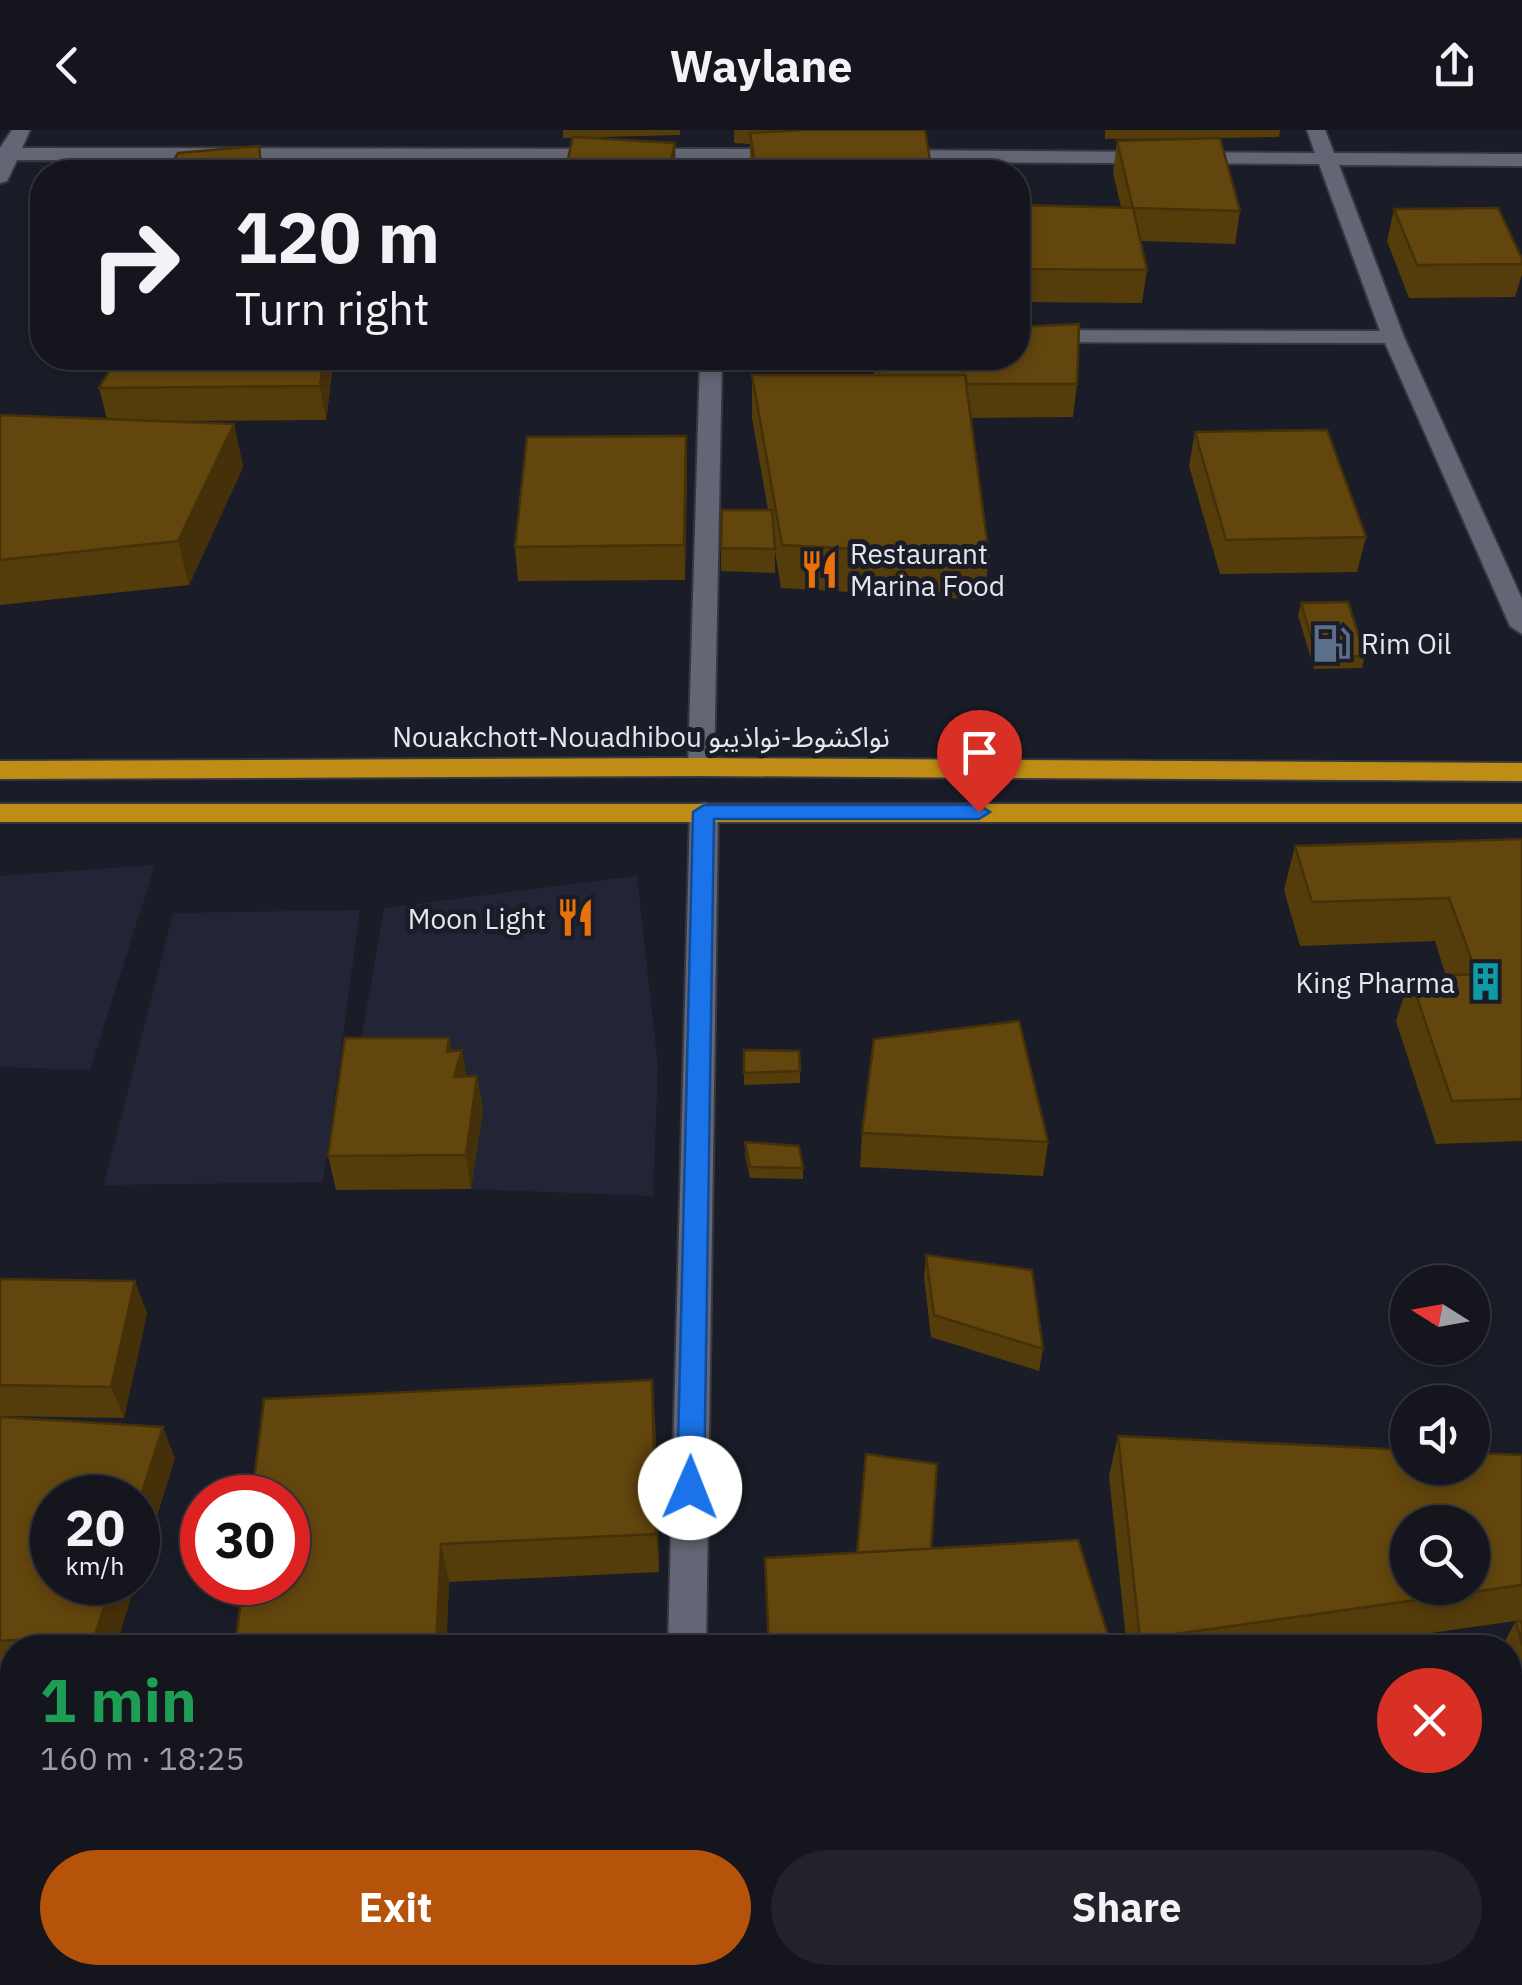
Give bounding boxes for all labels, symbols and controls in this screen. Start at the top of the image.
text: Waylane [669,36,853,94]
icon: back [40,38,95,93]
icon: share [1427,38,1482,93]
text: 120 m [235,191,440,282]
icon: right [70,200,200,330]
text: Turn right [235,279,430,337]
place label: Restaurant Marina Food [850,535,1005,604]
restaurant icon: Restaurant Marina Food [799,548,841,590]
fuel station icon: Rim Oil [1310,622,1352,664]
place label: Rim Oil [1361,625,1451,662]
pin [937,710,1022,813]
street label: Nouakchott-Nouadhibou نواكشوط-نواذيبو [392,718,890,755]
icon: arrive [952,725,1007,780]
restaurant icon: Moon Light [555,897,597,939]
place label: Moon Light [408,900,546,937]
building icon: King Pharma [1464,961,1506,1003]
place label: King Pharma [1295,964,1455,1001]
north arrow [1390,1265,1490,1365]
map controls [1390,1265,1490,1605]
button: sound [1390,1385,1490,1485]
position arrow [638,1436,742,1540]
speed limit sign: 30 [180,1475,310,1605]
text: 20 [65,1495,125,1560]
button: search [1390,1505,1490,1605]
text: km/h [66,1549,124,1582]
text: 1 min [40,1660,197,1739]
button: close [1377,1668,1482,1773]
text: 160 m · 18:25 [40,1737,245,1779]
button: Exit [40,1850,751,1965]
button: Share [771,1850,1482,1965]

